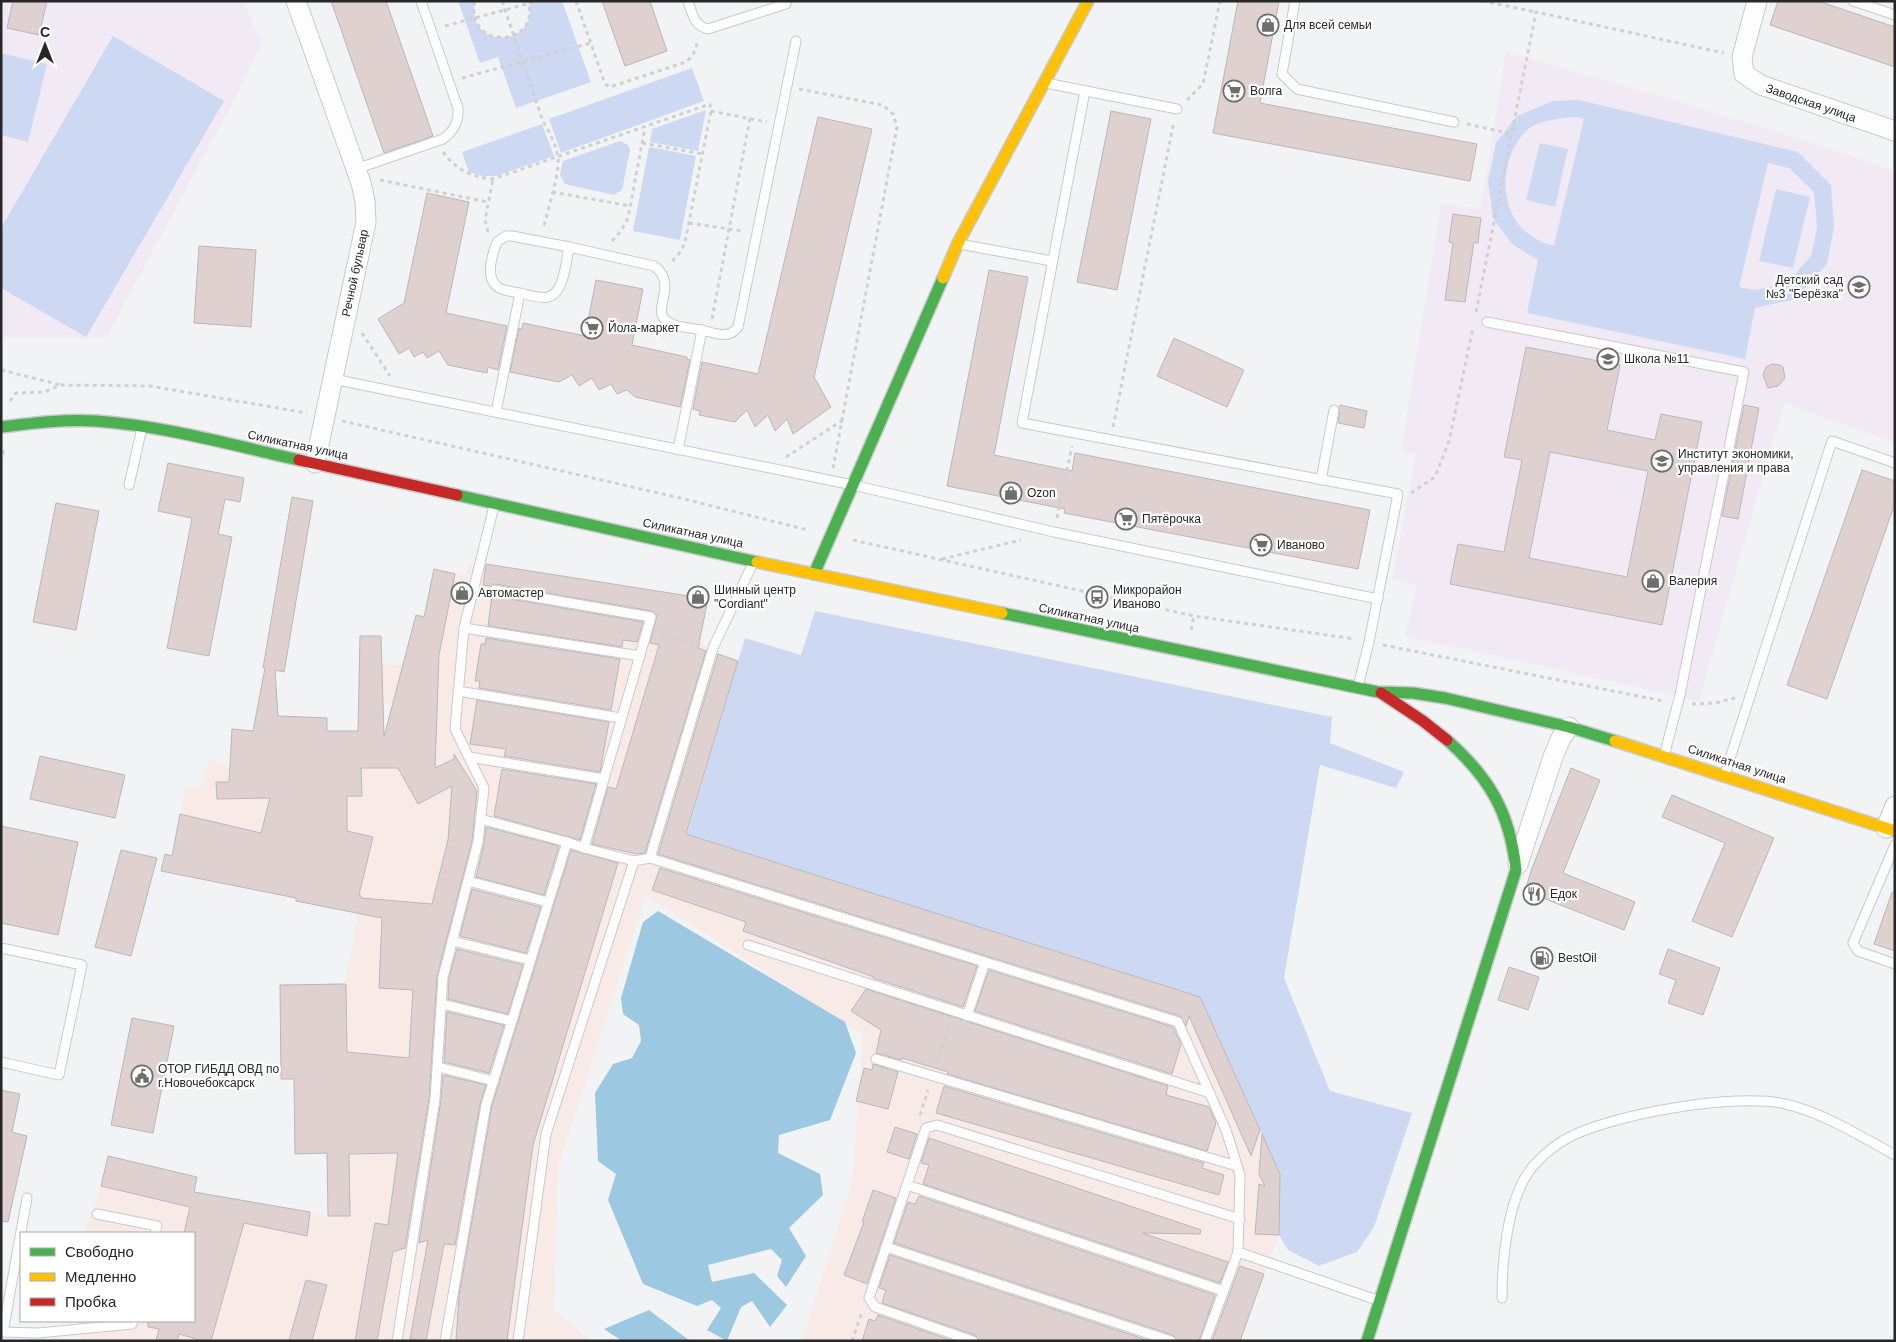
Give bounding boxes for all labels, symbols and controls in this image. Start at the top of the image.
shop icon: Для всей семьи [1256,13,1280,37]
place label: Для всей семьи [1284,18,1372,32]
north arrow [20,20,70,70]
text: С [40,24,50,40]
supermarket icon: Волга [1222,79,1246,103]
street label: Заводская улица [1764,81,1858,125]
place label: Волга [1250,84,1283,98]
street label: Речной бульвар [339,228,371,318]
place label: Детский сад №3 "Берёзка" [1766,273,1843,301]
school or university icon: Детский сад №3 "Берёзка" [1847,275,1871,299]
supermarket icon: Йола-маркет [580,316,604,340]
place label: Йола-маркет [608,320,680,335]
school or university icon: Школа №11 [1596,347,1620,371]
place label: Школа №11 [1624,352,1689,366]
street label: Силикатная улица [246,427,350,463]
place label: Институт экономики, управления и права [1678,447,1794,475]
school or university icon: Институт экономики, управления и права [1650,449,1674,473]
shop icon: Ozon [999,481,1023,505]
place label: Ozon [1027,486,1056,500]
supermarket icon: Пятёрочка [1114,507,1138,531]
place label: Пятёрочка [1142,512,1201,526]
street label: Силикатная улица [641,515,745,551]
supermarket icon: Иваново [1249,533,1273,557]
place label: Иваново [1277,538,1325,552]
shop icon: Валерия [1641,569,1665,593]
place label: Валерия [1669,574,1717,588]
shop icon: Автомастер [450,581,474,605]
place label: Шинный центр "Cordiant" [714,583,796,611]
place label: Микрорайон Иваново [1113,583,1182,611]
shop icon: Шинный центр "Cordiant" [686,585,710,609]
bus stop icon: Микрорайон Иваново [1085,585,1109,609]
place label: Автомастер [478,586,544,600]
street label: Силикатная улица [1037,600,1141,636]
street label: Силикатная улица [1686,741,1788,787]
restaurant icon: Едок [1522,882,1546,906]
place label: Едок [1550,887,1578,901]
fuel station icon: BestOil [1530,946,1554,970]
place label: BestOil [1558,951,1597,965]
place label: ОТОР ГИБДД ОВД по г.Новочебоксарск [158,1062,279,1090]
public building icon: ОТОР ГИБДД ОВД по г.Новочебоксарск [130,1064,154,1088]
legend [20,1232,195,1322]
text: Свободно [65,1243,134,1260]
text: Медленно [65,1268,136,1285]
text: Пробка [65,1293,117,1310]

